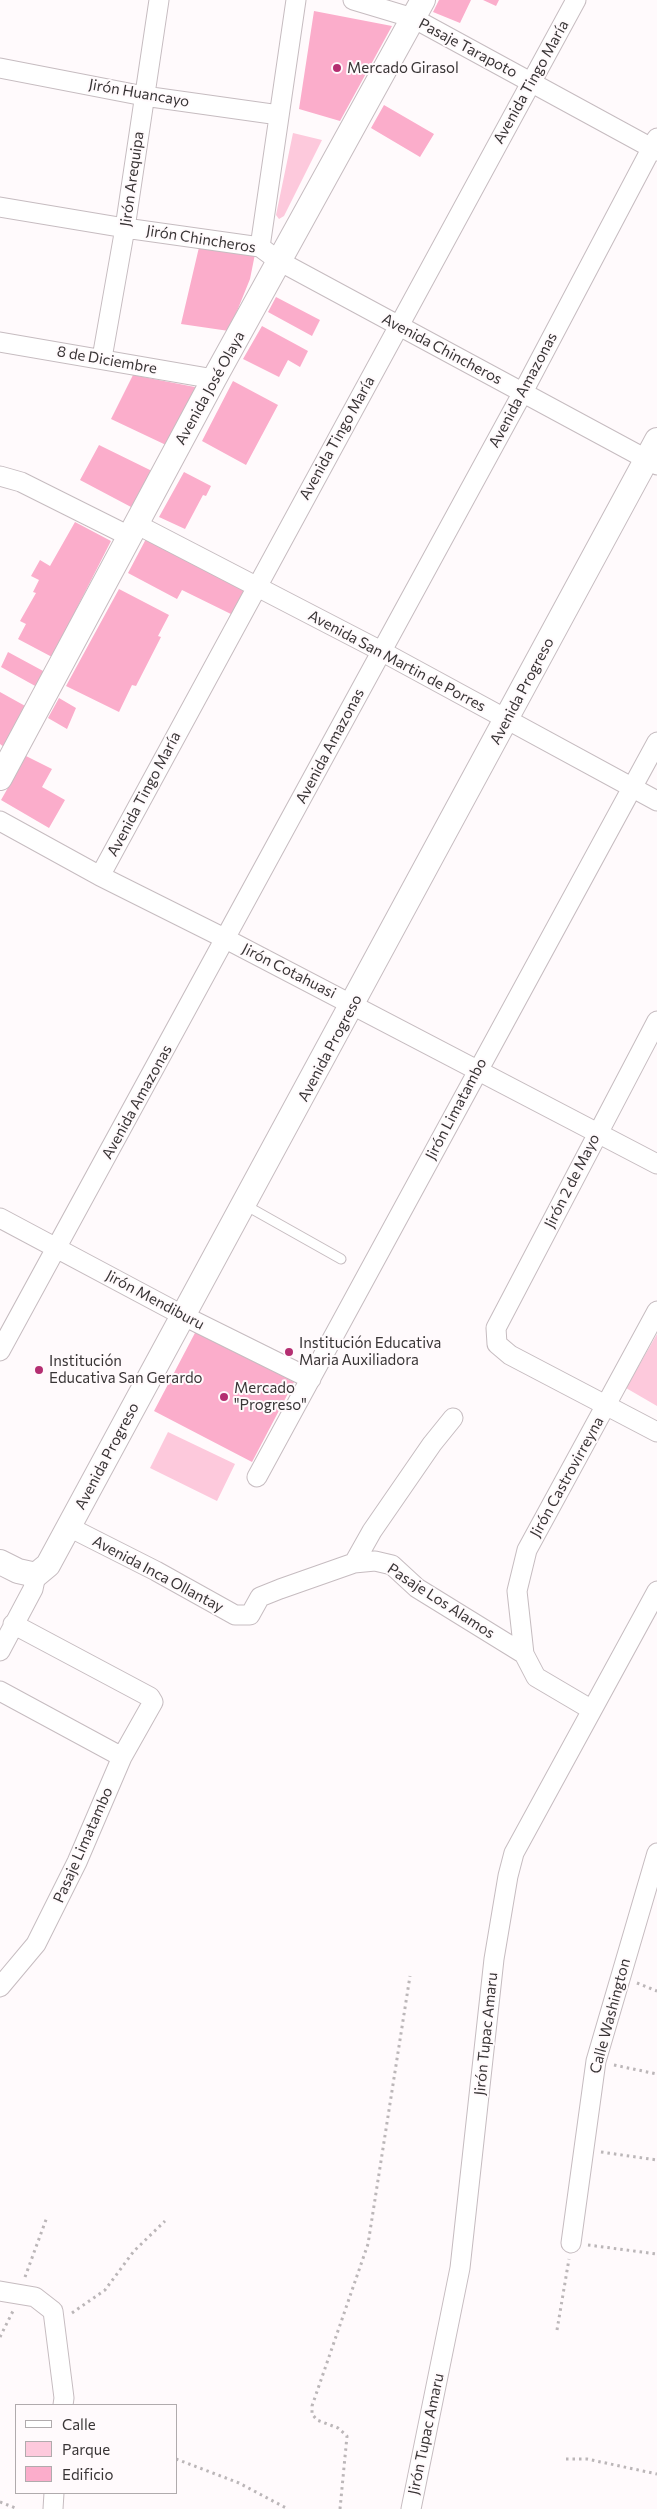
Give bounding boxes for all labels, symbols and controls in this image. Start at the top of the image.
street label: Pasaje Tarapoto [416,14,520,82]
street label: Avenida Tingo María [490,17,572,147]
place label: Mercado Girasol [347,59,459,77]
marker: Mercado Girasol [331,62,343,74]
street label: Jirón Huancayo [87,75,191,111]
street label: Jirón Arequipa [116,130,148,228]
street label: Jirón Chincheros [145,221,257,257]
street label: Avenida Chincheros [379,310,505,388]
street label: Avenida José Olaya [171,328,249,448]
street label: Avenida Amazonas [485,329,561,451]
street label: 8 de Diciembre [56,342,158,378]
street label: Avenida Tingo María [296,373,378,503]
street label: Avenida San Martin de Porres [305,606,489,716]
street label: Avenida Progreso [486,634,558,748]
street label: Avenida Amazonas [292,685,368,807]
street label: Avenida Tingo María [104,729,184,859]
street label: Jirón Cotahuasi [239,940,339,1002]
street label: Avenida Progreso [294,991,366,1105]
street label: Avenida Amazonas [98,1042,176,1162]
street label: Jirón Limatambo [422,1055,490,1163]
street label: Jirón 2 de Mayo [541,1131,603,1231]
street label: Jirón Mendiburu [102,1266,208,1334]
place label: Institución Educativa Maria Auxiliadora [299,1334,441,1369]
marker: Institución Educativa Maria Auxiliadora [283,1346,295,1358]
place label: Institución Educativa San Gerardo [49,1352,203,1387]
marker: Institución Educativa San Gerardo [33,1364,45,1376]
place label: Mercado "Progreso" [234,1379,307,1414]
marker: Mercado "Progreso" [218,1391,230,1403]
street label: Avenida Progreso [71,1399,143,1513]
street label: Jirón Castrovirreyna [526,1414,608,1540]
street label: Avenida Inca Ollantay [89,1532,227,1616]
street label: Pasaje Los Alamos [384,1560,498,1642]
street label: Pasaje Limatambo [49,1784,117,1906]
street label: Calle Washington [586,1956,634,2076]
street label: Jirón Tupac Amaru [471,1972,501,2096]
street label: Jirón Tupac Amaru [404,2372,448,2496]
legend [15,2404,178,2494]
text: Calle [62,2415,96,2433]
text: Parque [62,2440,110,2458]
text: Edificio [62,2465,113,2483]

